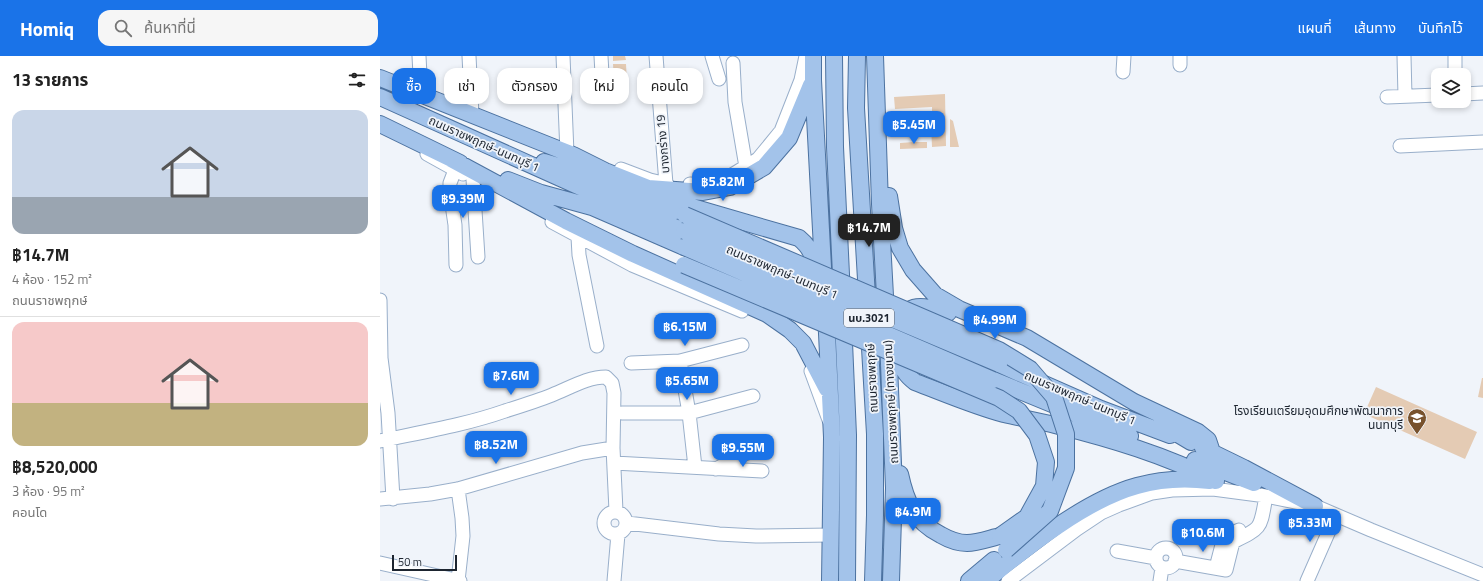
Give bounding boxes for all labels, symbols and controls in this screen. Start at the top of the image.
search box [98,10,378,46]
text: Homiq [20,14,74,43]
text: ค้นหาที่นี่ [144,16,196,39]
icon: search [112,17,134,39]
text: แผนที่ [1298,17,1332,38]
text: เส้นทาง [1354,17,1396,38]
text: บันทึกไว้ [1418,17,1463,38]
text: 13 รายการ [12,67,88,93]
chip: ซื้อ [392,68,436,104]
chip: เช่า [444,68,489,104]
chip: ตัวกรอง [497,68,572,104]
chip: ใหม่ [580,68,629,104]
chip: คอนโด [637,68,703,104]
map controls [1431,68,1471,108]
button: layers [1431,68,1471,108]
icon: filters [346,69,368,91]
street label: ถนนราชพฤกษ์-นนทบุรี 1 [426,111,543,177]
pin: ฿5.45M [881,111,947,145]
street label: บางกร่าง 19 [650,114,675,174]
text: ฿5.45M [892,114,936,134]
icon: home [154,136,226,208]
pin: ฿5.82M [690,168,756,202]
text: ฿5.82M [701,171,745,191]
pin: ฿9.39M [430,185,496,219]
text: ฿9.39M [441,188,485,208]
pin: ฿14.7M [836,214,902,248]
text: ฿14.7M [847,217,891,237]
street label: ถนนราชพฤกษ์-นนทบุรี 1 [724,239,841,304]
text: ฿14.7M [12,242,69,268]
text: 4 ห้อง · 152 m² [12,269,92,289]
text: ถนนราชพฤกษ์ [12,290,88,310]
pin: ฿4.99M [962,306,1028,340]
road number: นบ.3021 [844,309,894,327]
text: ฿4.99M [973,309,1017,329]
pin: ฿6.15M [652,313,718,347]
text: ฿6.15M [663,316,707,336]
street label: ถนนราชพฤกษ์ (ทางขนาน) [878,340,903,464]
street label: ถนนราชพฤกษ์ [860,342,883,413]
icon: home [154,348,226,420]
pin: ฿7.6M [483,362,539,396]
text: ฿7.6M [493,365,529,385]
street label: ถนนราชพฤกษ์-นนทบุรี 1 [1022,365,1139,430]
pin: ฿5.65M [654,367,720,401]
text: ฿5.65M [665,370,709,390]
place label: โรงเรียนเตรียมอุดมศึกษาพัฒนาการ นนทบุรี [1234,401,1403,434]
school or university icon: โรงเรียนเตรียมอุดมศึกษาพัฒนาการ นนทบุรี [1406,407,1428,435]
pin: ฿8.52M [463,431,529,465]
text: ฿8.52M [474,434,518,454]
pin: ฿9.55M [710,434,776,468]
text: ฿9.55M [721,437,765,457]
text: ฿8,520,000 [12,454,97,480]
text: 3 ห้อง · 95 m² [12,481,85,501]
pin: ฿4.9M [885,498,941,532]
text: ฿4.9M [895,501,931,521]
text: คอนโด [12,502,47,522]
pin: ฿5.33M [1277,509,1343,543]
text: ฿5.33M [1288,512,1332,532]
pin: ฿10.6M [1170,519,1236,553]
text: ฿10.6M [1181,522,1225,542]
scale bar [392,553,457,572]
text: 50 m [398,554,422,570]

